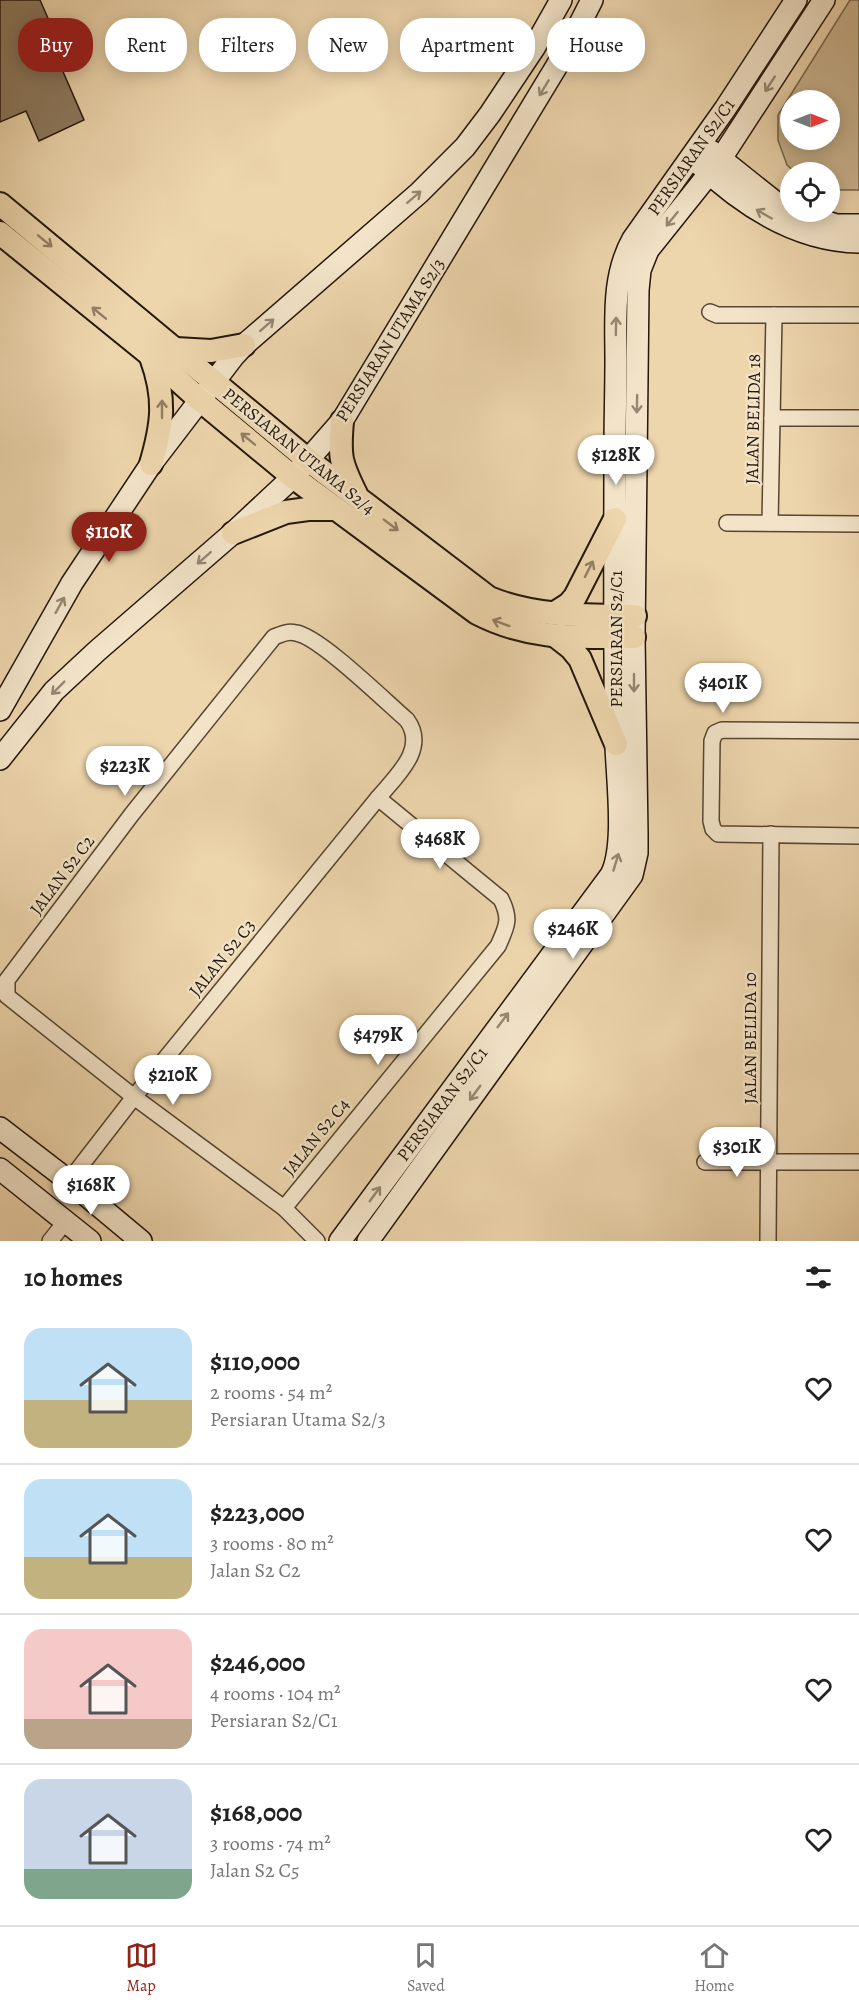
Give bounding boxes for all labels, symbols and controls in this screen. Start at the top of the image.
chip: Buy [18,18,93,72]
chip: Rent [105,18,187,72]
chip: Filters [199,18,296,72]
chip: New [308,18,388,72]
chip: Apartment [400,18,535,72]
chip: House [547,18,645,72]
one-way arrow [764,76,776,92]
one-way arrow [537,79,549,96]
north arrow [780,90,840,150]
map controls [780,90,840,222]
street label: PERSIARAN S2/C1 [642,94,740,220]
button: locate [780,162,840,222]
one-way arrow [406,190,421,204]
one-way arrow [756,208,773,220]
one-way arrow [665,211,678,227]
one-way arrow [37,235,53,248]
street label: PERSIARAN UTAMA S2/3 [330,254,450,426]
one-way arrow [92,307,108,320]
one-way arrow [610,317,622,337]
one-way arrow [259,318,274,332]
street label: JALAN BELIDA 18 [740,353,766,485]
street label: PERSIARAN UTAMA S2/4 [218,382,380,520]
one-way arrow [631,394,643,414]
one-way arrow [156,399,168,419]
one-way arrow [240,433,256,446]
pin: $128K [574,435,658,486]
text: $128K [592,441,640,468]
pin: $110K [67,512,151,563]
text: $110K [86,518,132,545]
one-way arrow [382,518,398,531]
one-way arrow [196,552,212,565]
one-way arrow [584,561,595,579]
street label: PERSIARAN S2/C1 [604,570,628,708]
one-way arrow [55,596,66,614]
one-way arrow [492,617,511,628]
pin: $401K [681,663,765,714]
text: $401K [698,669,748,696]
one-way arrow [628,673,640,693]
one-way arrow [51,681,65,696]
pin: $223K [83,746,167,797]
text: $223K [100,752,150,779]
pin: $468K [398,819,482,870]
text: $468K [415,825,465,852]
street label: JALAN S2 C2 [24,830,100,920]
one-way arrow [611,853,622,872]
pin: $246K [531,909,615,960]
street label: JALAN S2 C3 [183,914,261,1002]
text: $246K [548,915,598,942]
street label: JALAN BELIDA 10 [738,972,762,1104]
one-way arrow [497,1013,510,1029]
pin: $479K [336,1015,420,1066]
text: $479K [353,1021,403,1048]
street label: PERSIARAN S2/C1 [391,1042,493,1166]
pin: $210K [131,1055,215,1106]
text: $210K [148,1061,198,1088]
one-way arrow [469,1084,481,1100]
street label: JALAN S2 C4 [277,1093,355,1181]
pin: $301K [695,1127,779,1178]
text: $301K [713,1133,761,1160]
pin: $168K [49,1165,133,1216]
text: $168K [67,1171,115,1198]
one-way arrow [368,1186,381,1202]
text: 10 homes [24,1260,123,1295]
icon: filters [802,1261,835,1294]
text: $110,000 [210,1344,300,1379]
icon: home [72,1352,144,1424]
icon: heart [802,1372,835,1405]
text: 2 rooms · 54 m² [210,1379,332,1406]
text: Persiaran Utama S2/3 [210,1406,386,1433]
text: $223,000 [210,1495,305,1530]
icon: home [72,1503,144,1575]
icon: heart [802,1523,835,1556]
text: 3 rooms · 80 m² [210,1530,334,1557]
text: Jalan S2 C2 [210,1557,300,1584]
text: $246,000 [210,1645,305,1680]
icon: home [72,1653,144,1725]
icon: heart [802,1673,835,1706]
text: 4 rooms · 104 m² [210,1680,341,1707]
text: Persiaran S2/C1 [210,1707,337,1734]
text: $168,000 [210,1795,302,1830]
icon: home [72,1803,144,1875]
icon: heart [802,1823,835,1856]
text: 3 rooms · 74 m² [210,1830,331,1857]
text: Jalan S2 C5 [210,1857,300,1884]
tab: Map [125,1939,158,1997]
tab: Saved [407,1939,445,1997]
tab: Home [694,1939,734,1997]

